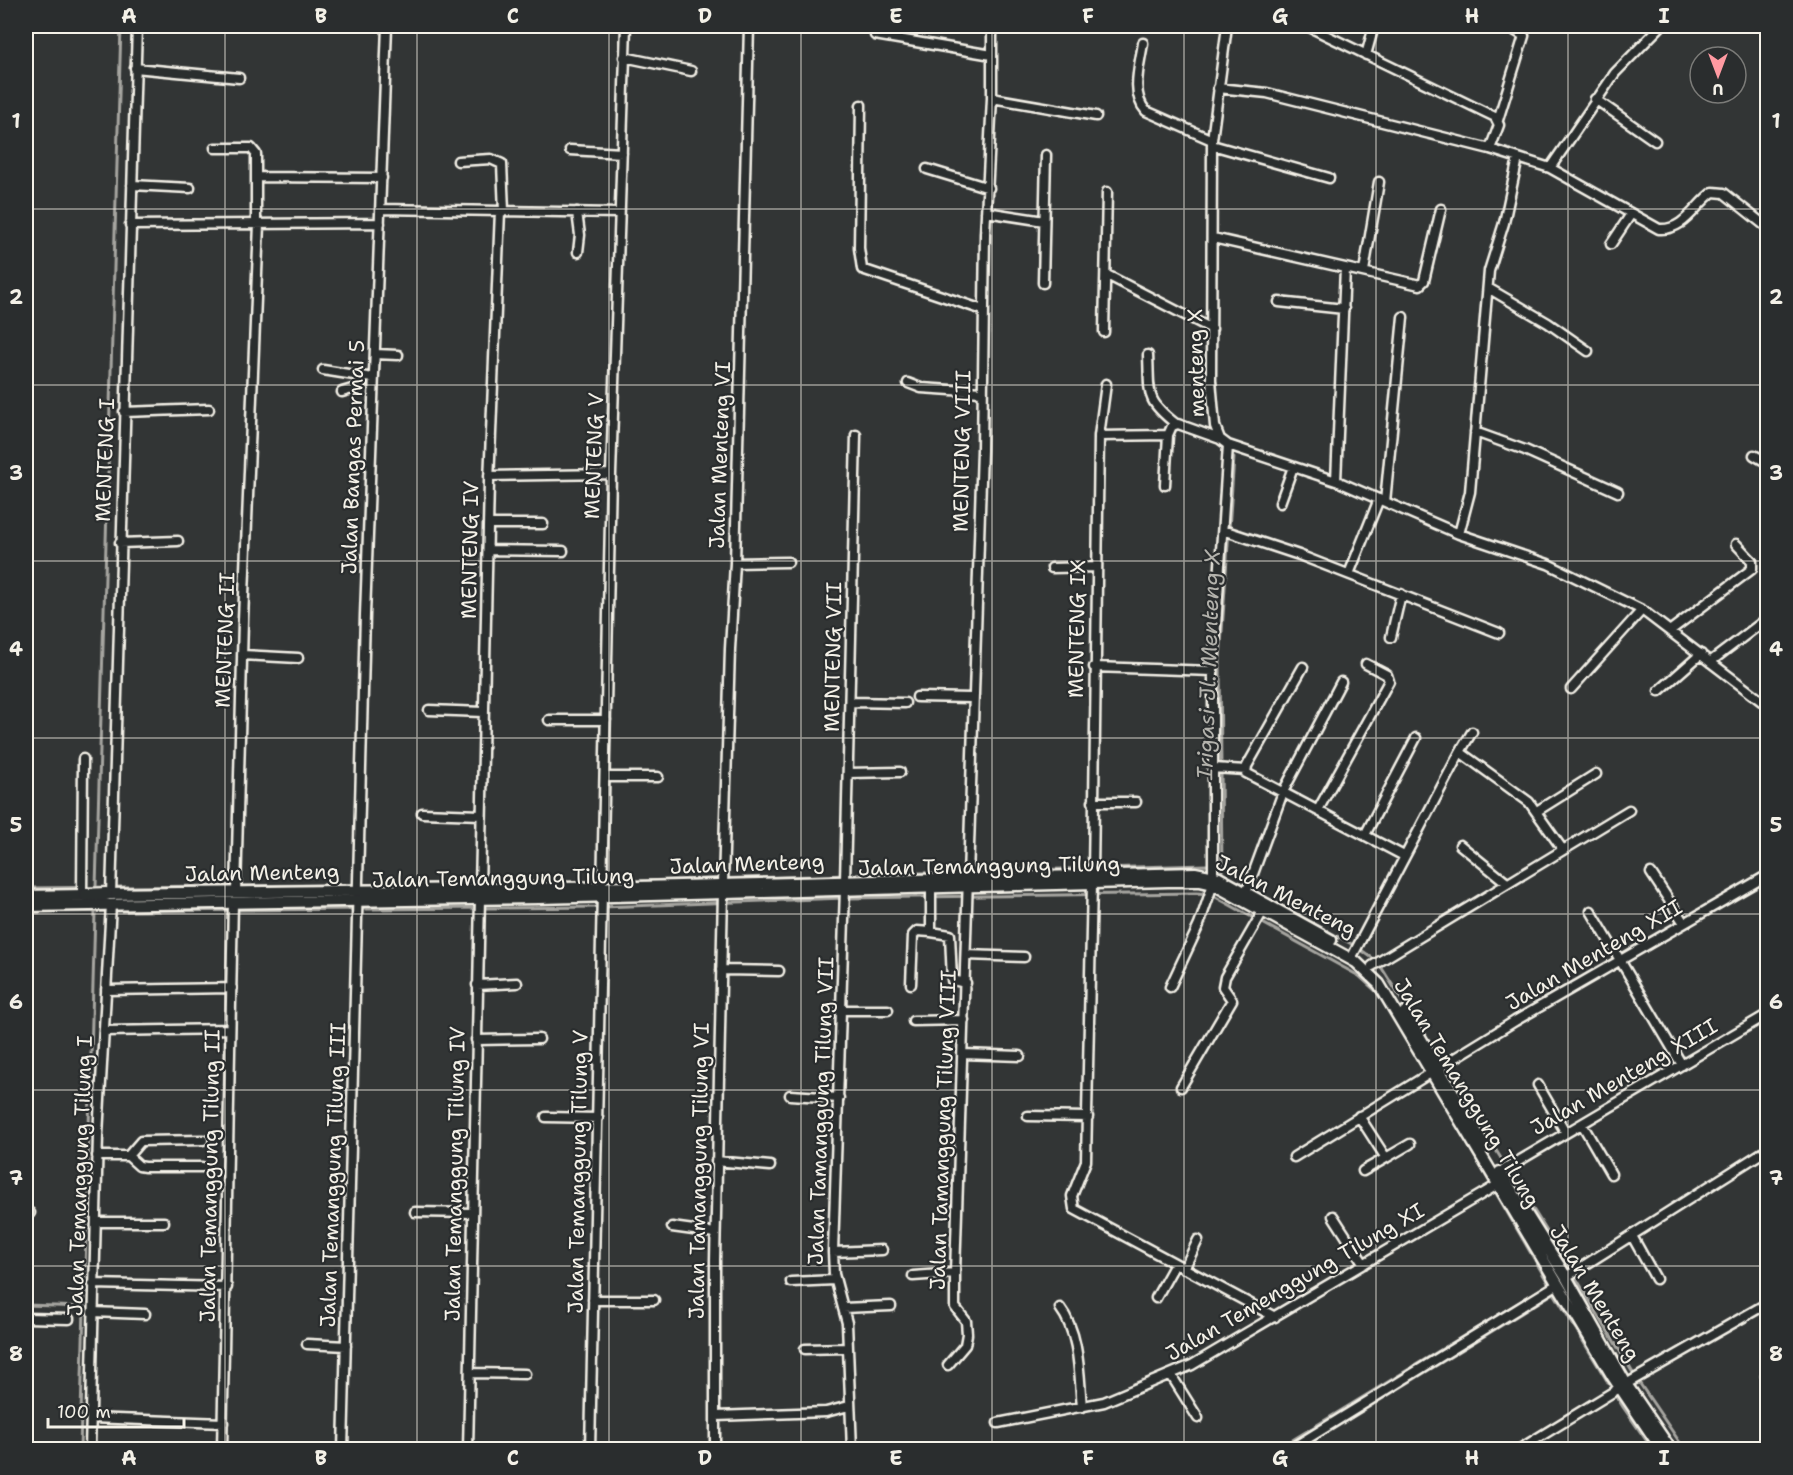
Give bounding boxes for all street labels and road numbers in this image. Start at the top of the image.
street label: menteng X [1181,308,1211,418]
street label: Jalan Bangas Permai 5 [335,339,371,575]
street label: Jalan Menteng VI [703,361,737,549]
street label: MENTENG VIII [947,370,977,532]
street label: MENTENG V [578,392,610,520]
street label: MENTENG I [89,397,121,523]
street label: MENTENG IV [455,481,485,619]
street label: MENTENG IX [1062,560,1092,698]
street label: MENTENG II [209,572,241,708]
street label: MENTENG VII [818,582,848,732]
street label: Jalan Menteng [669,847,825,881]
street label: Jalan Menteng [1211,848,1361,944]
street label: Jalan Temanggung Tilung [857,850,1121,882]
street label: Jalan Menteng [184,858,340,888]
street label: Jalan Temanggung Tilung [371,862,635,894]
street label: Jalan Menteng XII [1501,893,1687,1017]
street label: Jalan Tamanggung Tilung VII [802,956,840,1266]
street label: Jalan Tamanggung Tilung VIII [923,969,963,1291]
street label: Jalan Temanggung Tilung [1387,973,1547,1213]
street label: Jalan Menteng XIII [1526,1012,1722,1142]
street label: Jalan Temanggung Tilung III [314,1022,352,1328]
street label: Jalan Tamanggung Tilung VI [682,1022,716,1320]
street label: Jalan Temanggung Tilung IV [438,1026,472,1322]
street label: Jalan Temanggung Tilung II [193,1029,227,1323]
street label: Jalan Temanggung Tilung V [562,1030,594,1314]
street label: Jalan Temanggung Tilung I [61,1035,99,1317]
street label: Jalan Temenggung Tilung XI [1161,1196,1429,1368]
street label: Jalan Menteng [1543,1219,1647,1367]

